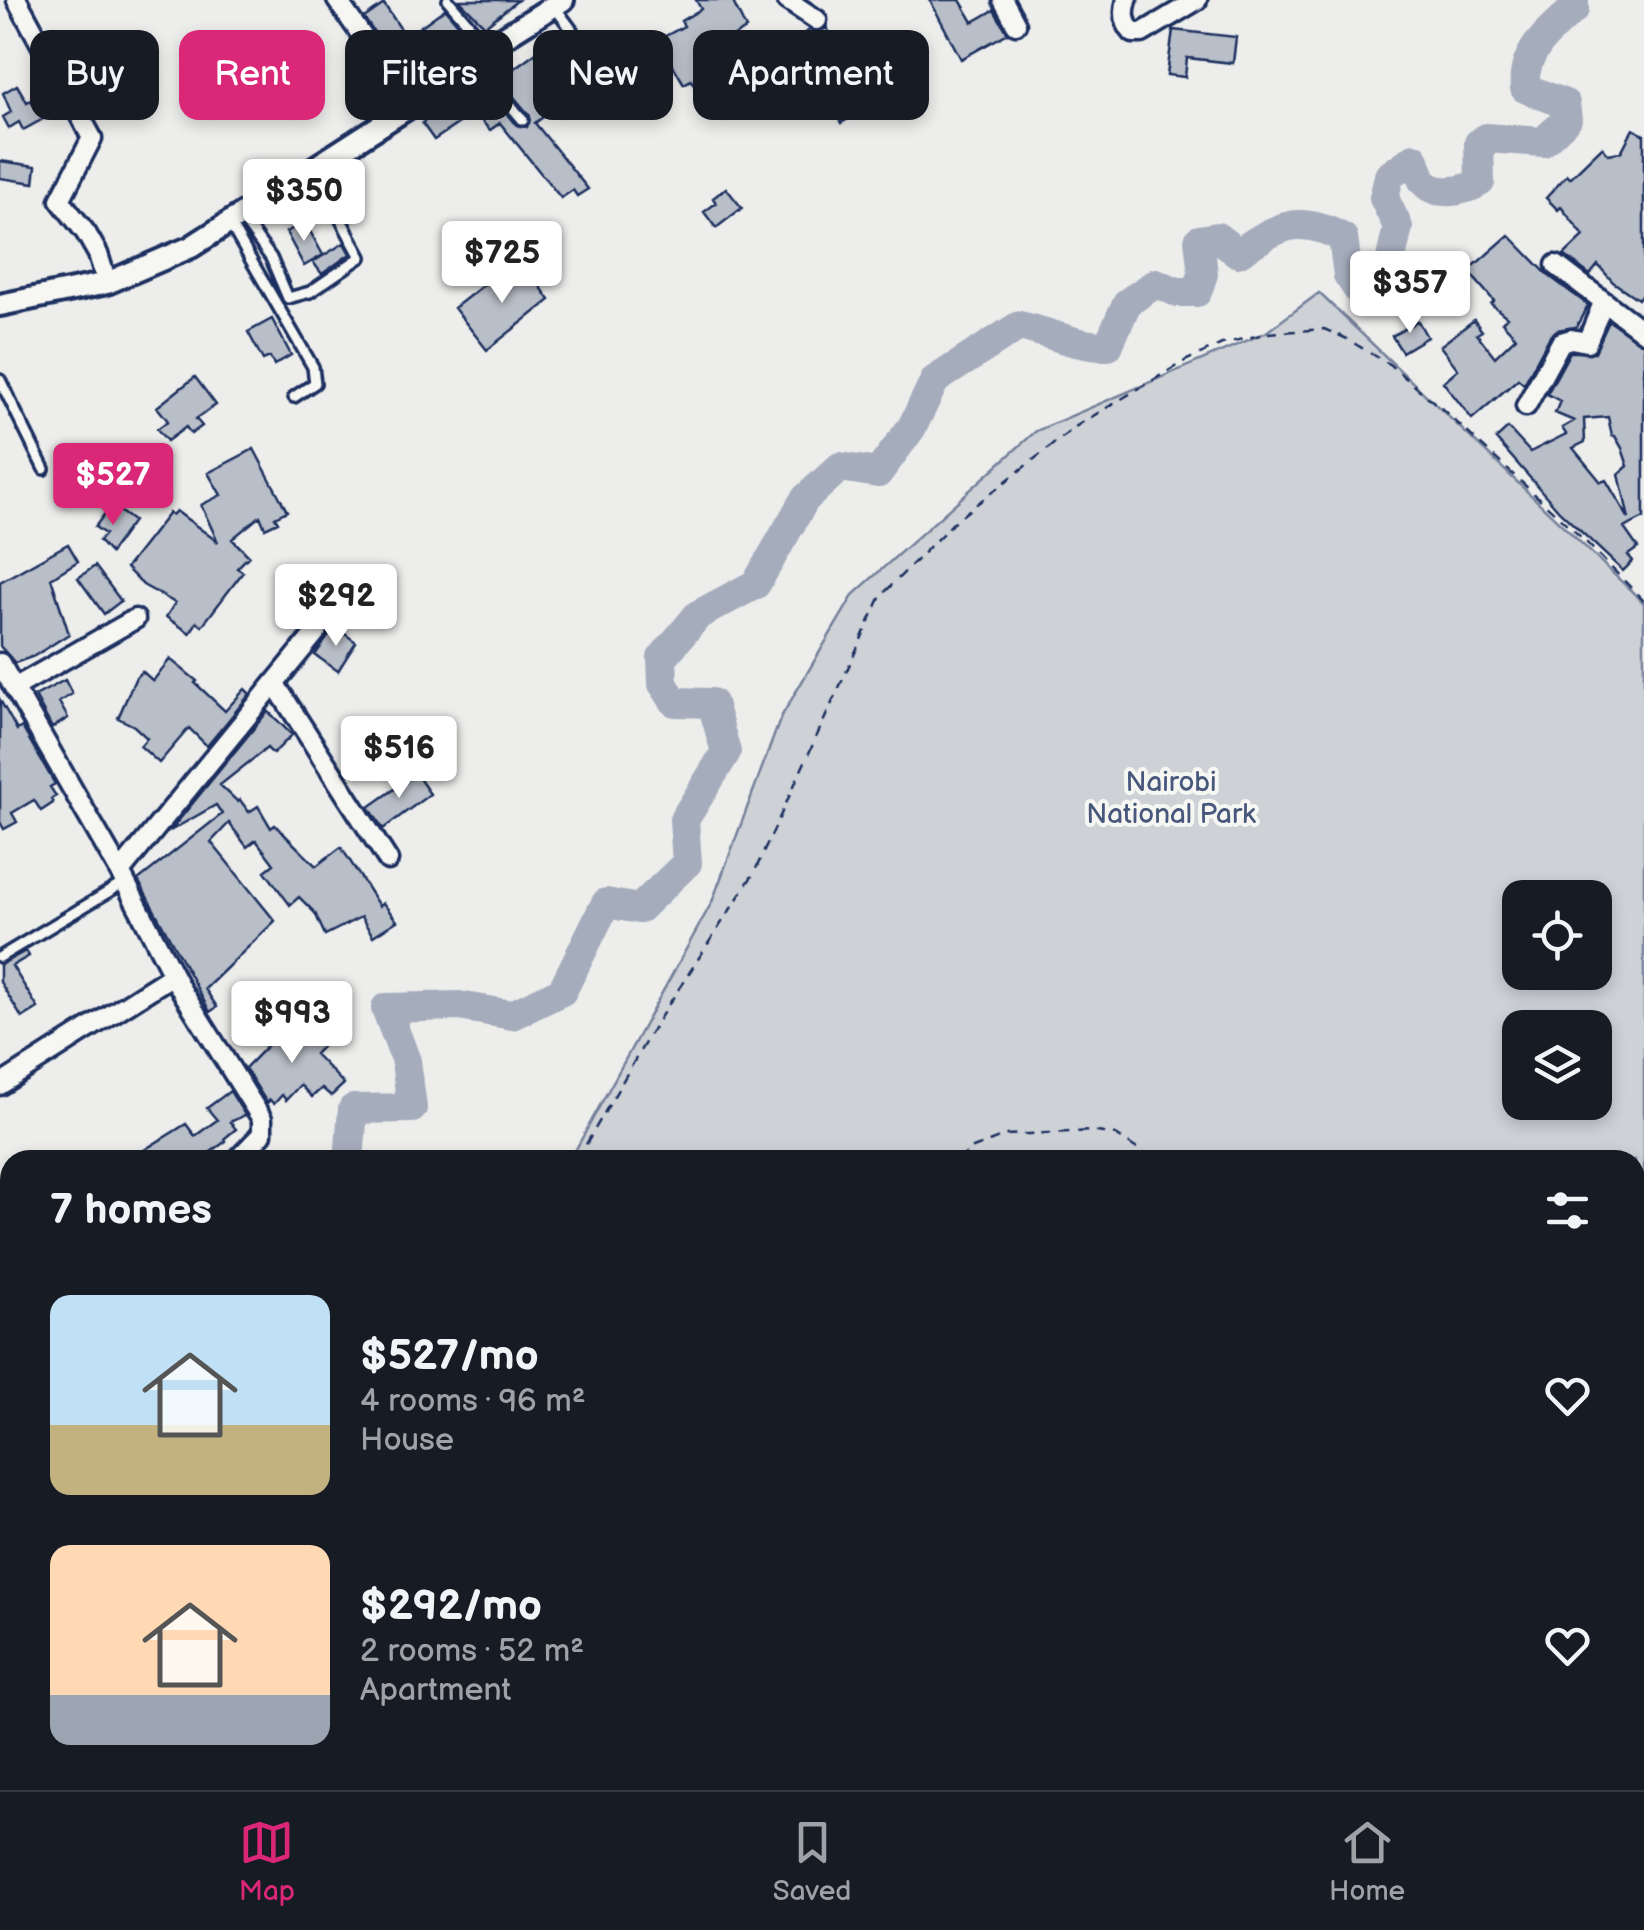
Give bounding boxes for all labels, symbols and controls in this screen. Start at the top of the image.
chip: Buy [30,30,159,120]
chip: Rent [179,30,325,120]
chip: Filters [345,30,513,120]
chip: New [533,30,673,120]
chip: Apartment [693,30,929,120]
pin: $350 [245,159,363,244]
text: $350 [265,172,343,211]
pin: $725 [443,221,561,306]
text: $725 [464,234,540,273]
pin: $357 [1351,251,1469,336]
text: $357 [1372,264,1448,303]
pin: $527 [54,443,172,528]
text: $527 [75,456,151,495]
pin: $292 [277,564,395,649]
text: $292 [297,577,375,616]
pin: $516 [340,716,458,801]
text: $516 [363,729,435,768]
park label: Nairobi National Park [1086,766,1256,831]
map controls [1502,880,1612,1120]
button: locate [1502,880,1612,990]
pin: $993 [233,981,351,1066]
text: $993 [253,994,331,1033]
button: layers [1502,1010,1612,1120]
icon: filters [1540,1183,1595,1238]
text: 7 homes [50,1185,212,1236]
text: $527/mo [360,1331,539,1382]
icon: home [130,1335,250,1455]
icon: heart [1540,1368,1595,1423]
text: 4 rooms · 96 m² [360,1382,586,1421]
text: House [360,1421,454,1460]
text: $292/mo [360,1581,542,1632]
icon: home [130,1585,250,1705]
icon: heart [1540,1618,1595,1673]
text: 2 rooms · 52 m² [360,1632,584,1671]
text: Apartment [360,1671,511,1710]
tab: Map [239,1815,295,1908]
tab: Saved [773,1815,851,1908]
tab: Home [1329,1815,1405,1908]

